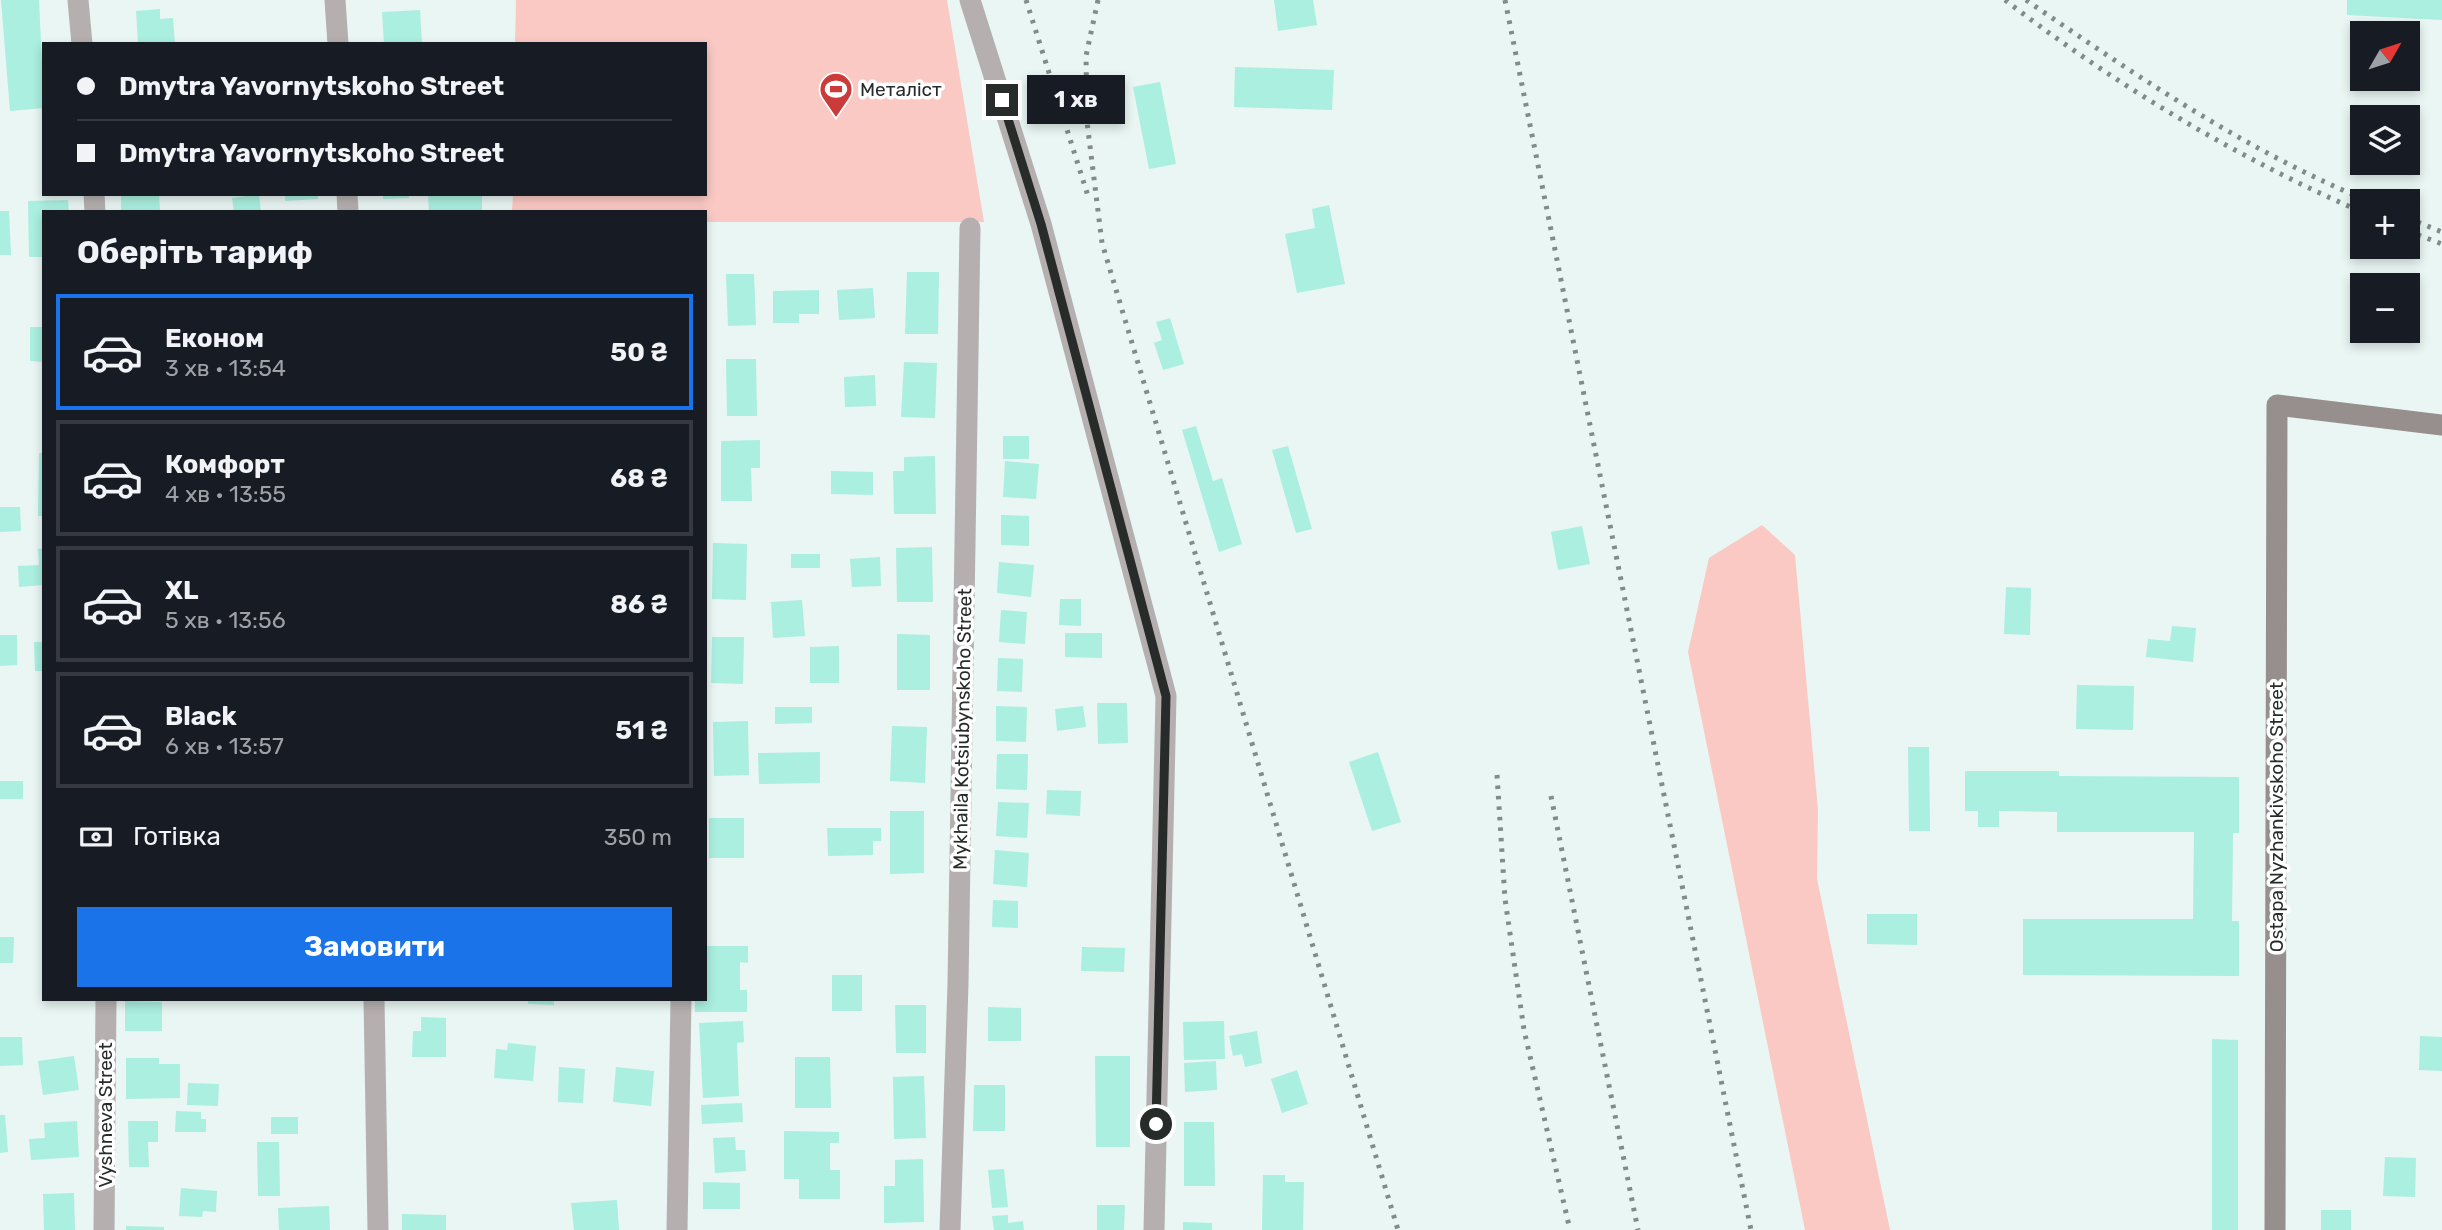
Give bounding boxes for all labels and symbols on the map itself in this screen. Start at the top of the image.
north arrow [2350,21,2420,91]
sports icon: Металіст [817,70,855,119]
callout: 1 хв [1026,76,1124,124]
place label: Металіст [860,78,942,101]
route end [986,84,1018,116]
street label: Mykhaila Kotsiubynskoho Street [949,587,976,870]
street label: Ostapa Nyzhankivskoho Street [2265,681,2288,952]
street label: Vyshneva Street [94,1042,117,1188]
route start [1140,1108,1172,1140]

